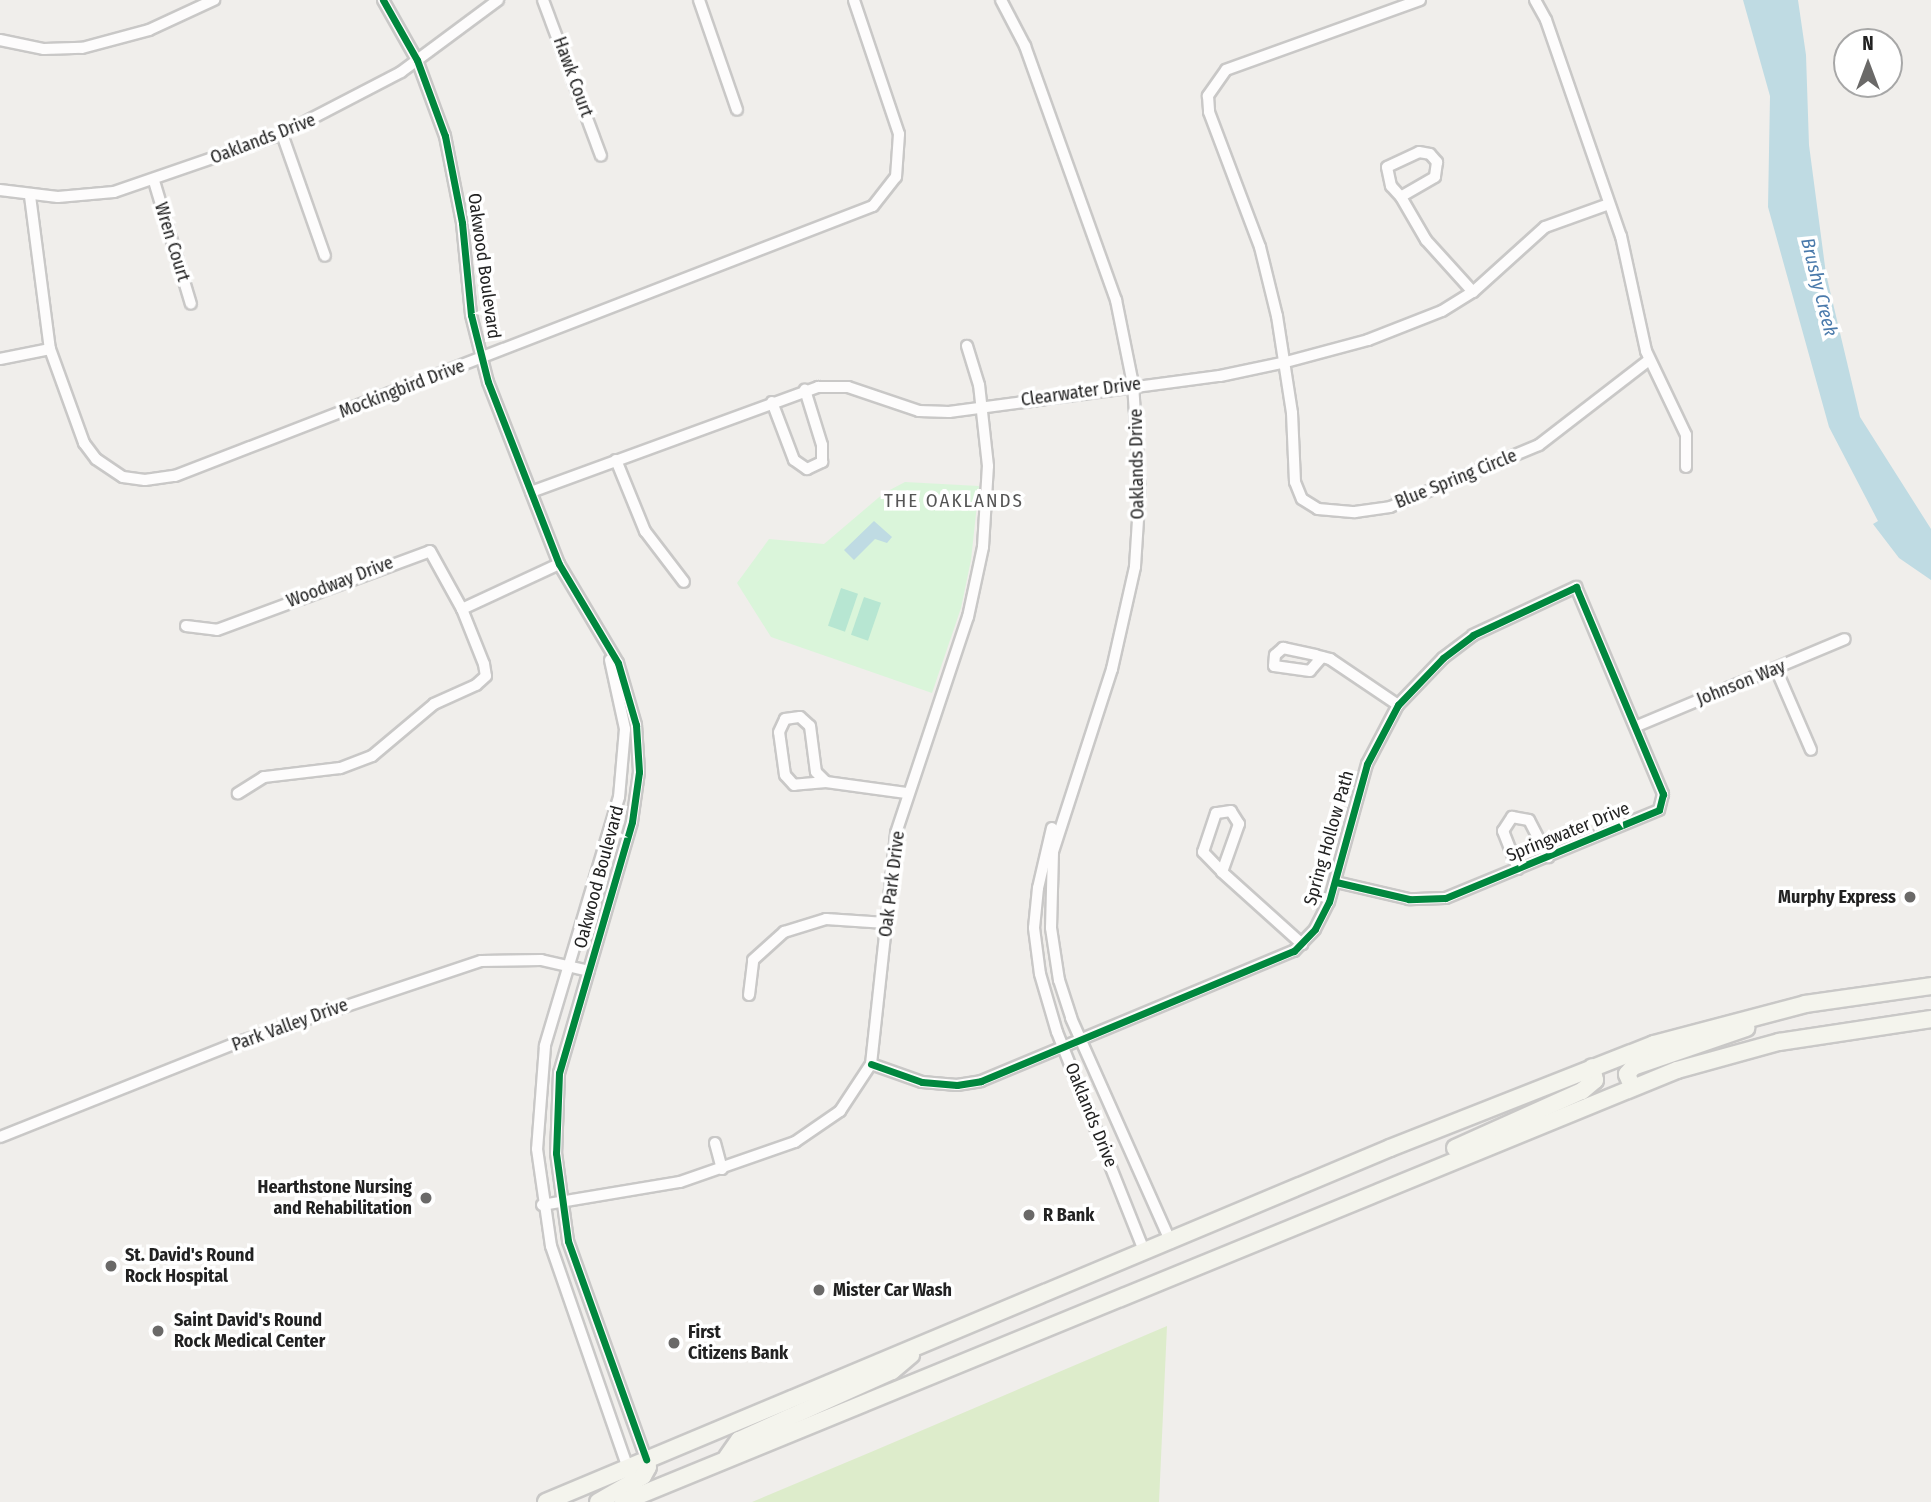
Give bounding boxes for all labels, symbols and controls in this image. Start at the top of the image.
north arrow [1833,28,1903,98]
text: N [1862,32,1874,55]
street label: Hawk Court [549,34,597,120]
street label: Oaklands Drive [207,109,319,169]
street label: Oakwood Boulevard [463,192,505,340]
street label: Wren Court [150,200,194,284]
water label: Brushy Creek [1796,236,1842,338]
street label: Mockingbird Drive [336,355,468,423]
street label: Clearwater Drive [1020,373,1142,411]
street label: Oaklands Drive [1125,408,1149,520]
street label: Blue Spring Circle [1392,445,1520,513]
district label: THE OAKLANDS [886,490,1022,512]
street label: Woodway Drive [284,552,396,612]
street label: Johnson Way [1693,655,1789,711]
street label: Spring Hollow Path [1299,768,1359,908]
street label: Springwater Drive [1503,797,1633,867]
street label: Oakwood Boulevard [570,803,628,951]
street label: Oak Park Drive [875,830,909,938]
place label: Murphy Express [1778,886,1896,908]
marker: Murphy Express [1902,889,1918,905]
street label: Park Valley Drive [229,994,351,1056]
street label: Oaklands Drive [1060,1060,1122,1170]
place label: Hearthstone Nursing and Rehabilitation [258,1177,412,1220]
marker: Hearthstone Nursing and Rehabilitation [418,1190,434,1206]
place label: R Bank [1043,1204,1094,1226]
marker: R Bank [1021,1207,1037,1223]
place label: St. David's Round Rock Hospital [125,1245,254,1288]
marker: St. David's Round Rock Hospital [103,1258,119,1274]
place label: Mister Car Wash [833,1279,952,1301]
marker: Mister Car Wash [811,1282,827,1298]
place label: Saint David's Round Rock Medical Center [174,1310,325,1352]
marker: Saint David's Round Rock Medical Center [148,1321,168,1341]
place label: First Citizens Bank [688,1322,788,1364]
marker: First Citizens Bank [666,1335,682,1351]

